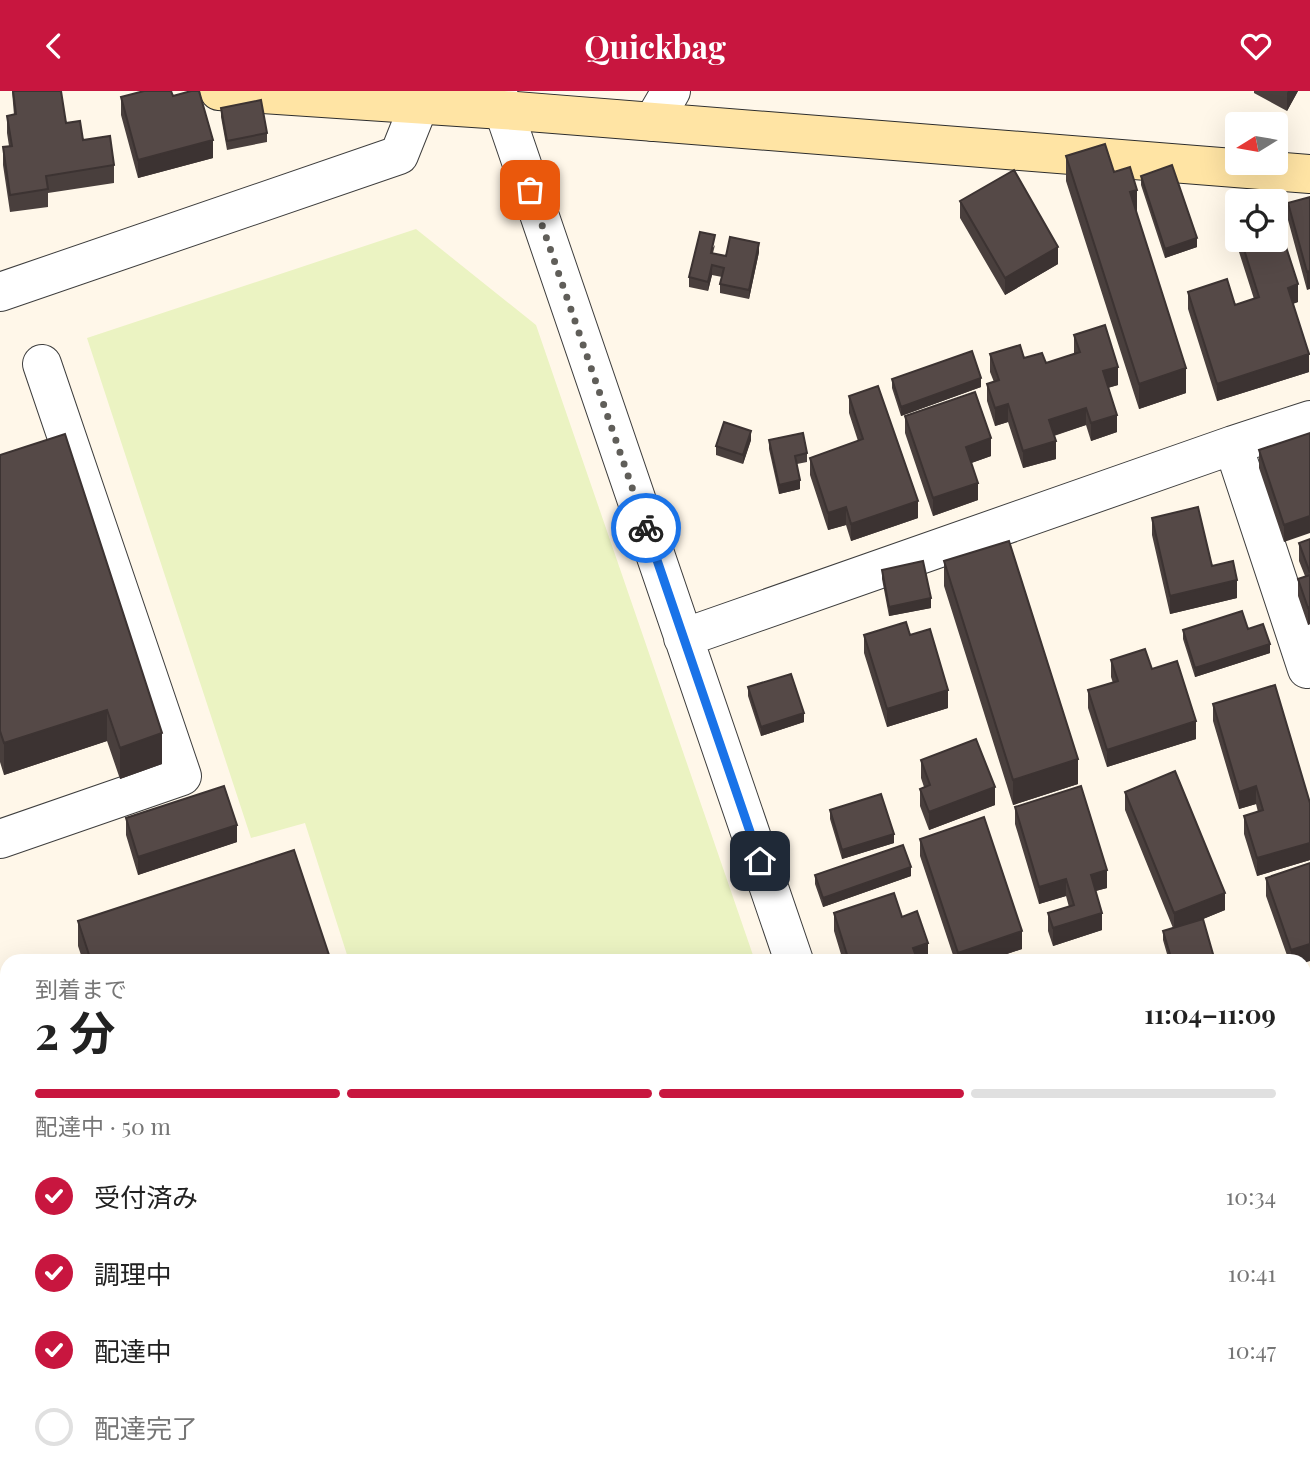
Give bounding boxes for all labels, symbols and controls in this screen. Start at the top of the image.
text: Quickbag [584,24,726,67]
icon: back [35,27,73,65]
icon: heart [1237,27,1275,65]
north arrow [1225,112,1288,175]
map controls [1225,112,1288,252]
pin [500,160,560,220]
icon: bag [511,171,549,209]
button: locate [1225,189,1288,252]
courier [611,493,681,563]
icon: bike [627,509,665,547]
pin [730,831,790,891]
icon: home [741,842,779,880]
text: 到着まで [35,973,127,1004]
text: 11:04–11:09 [1144,996,1276,1031]
text: 2 分 [35,1000,115,1062]
text: 配達中 · 50 m [35,1110,171,1141]
icon: check [35,1177,73,1215]
text: 受付済み [94,1179,198,1214]
text: 10:34 [1226,1180,1276,1211]
icon: check [35,1254,73,1292]
text: 調理中 [94,1256,172,1291]
text: 10:41 [1228,1257,1276,1288]
icon: check [35,1331,73,1369]
text: 配達中 [94,1333,172,1368]
text: 10:47 [1227,1334,1276,1365]
text: 配達完了 [94,1410,198,1445]

